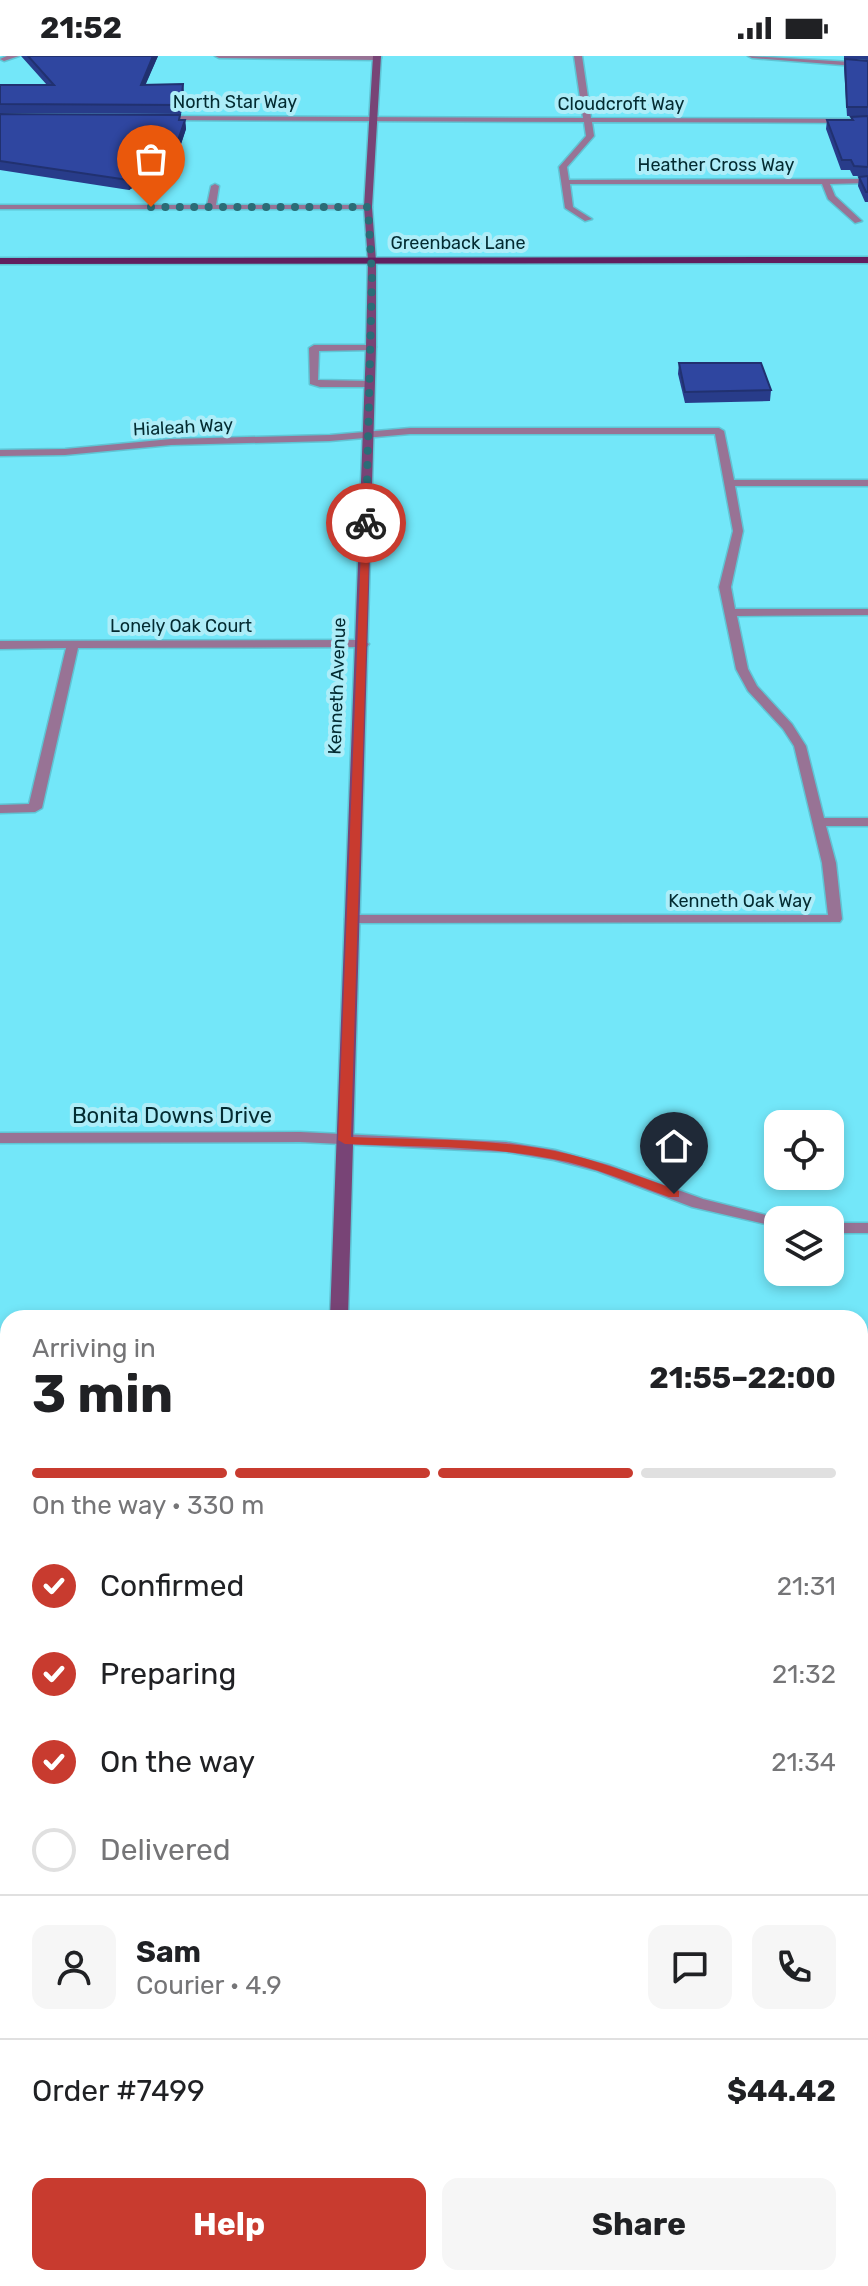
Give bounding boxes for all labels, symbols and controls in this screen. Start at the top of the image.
text: 21:52 [40,10,122,46]
street label: North Star Way [173,91,297,113]
street label: Cloudcroft Way [558,93,684,115]
pin [117,125,185,207]
icon: bag [129,137,173,181]
street label: Heather Cross Way [638,154,794,176]
street label: Greenback Lane [390,232,526,254]
street label: Hialeah Way [132,413,234,441]
courier [326,483,406,563]
icon: bike [344,501,388,545]
street label: Lonely Oak Court [110,615,252,637]
street label: Kenneth Avenue [324,617,350,755]
street label: Kenneth Oak Way [668,890,812,912]
street label: Bonita Downs Drive [72,1102,272,1129]
map controls [764,1110,844,1286]
button: locate [764,1110,844,1190]
pin [640,1112,708,1194]
icon: home [652,1124,696,1168]
button: layers [764,1206,844,1286]
text: Arriving in [32,1333,156,1364]
text: 21:55–22:00 [649,1360,836,1396]
text: 3 min [32,1363,173,1425]
text: On the way · 330 m [32,1490,264,1521]
icon: check [32,1564,76,1608]
text: Confirmed [100,1568,244,1604]
text: 21:31 [777,1571,836,1602]
icon: check [32,1652,76,1696]
text: Preparing [100,1656,236,1692]
text: 21:32 [772,1659,836,1690]
icon: check [32,1740,76,1784]
text: On the way [100,1744,255,1780]
text: 21:34 [771,1747,836,1778]
text: Delivered [100,1832,231,1868]
button: person [32,1925,116,2009]
button: chat [648,1925,732,2009]
button: phone [752,1925,836,2009]
text: Sam [136,1934,201,1970]
text: Courier · 4.9 [136,1970,282,2001]
text: Order #7499 [32,2073,205,2109]
text: $44.42 [727,2073,836,2109]
button: Help [32,2178,426,2270]
button: Share [442,2178,836,2270]

